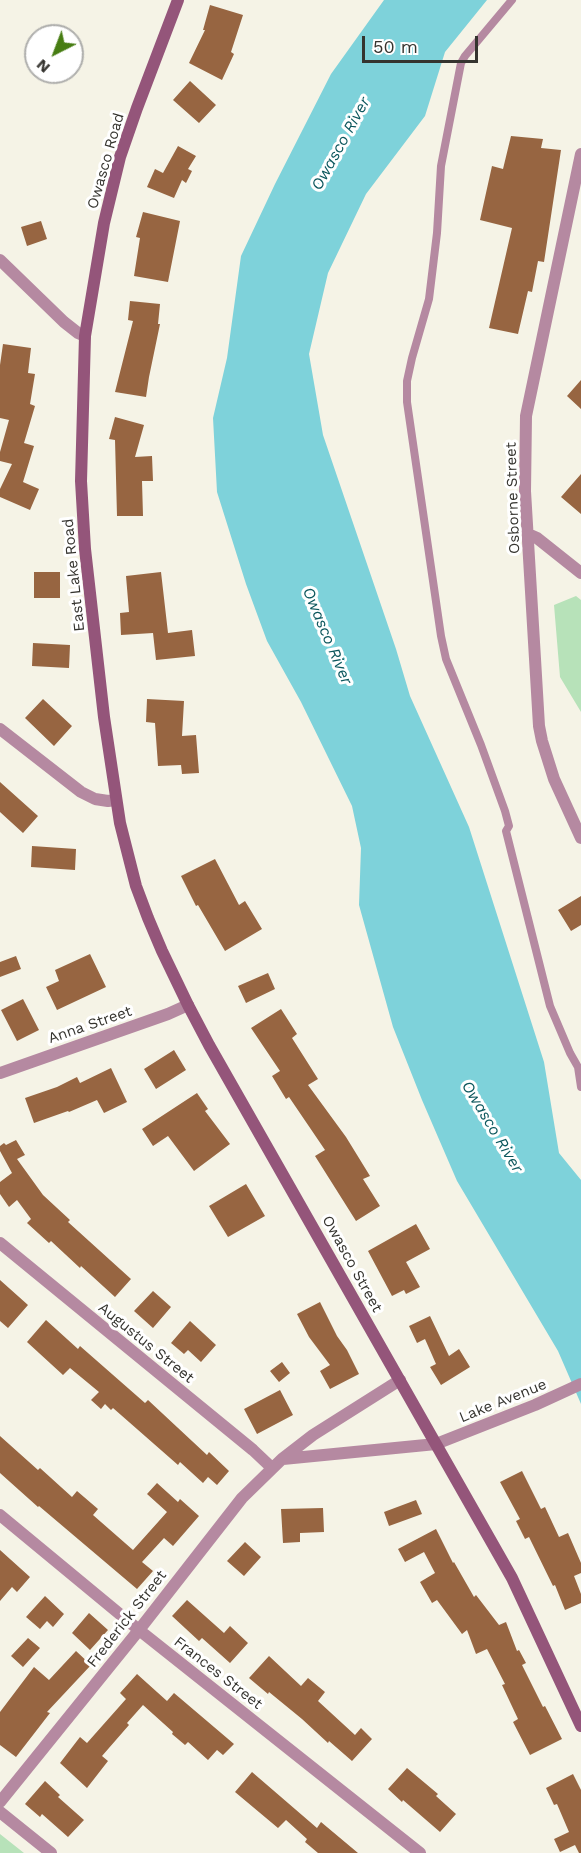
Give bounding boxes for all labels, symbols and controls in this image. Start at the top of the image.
north arrow [24,24,84,84]
scale bar [365,24,480,62]
text: 50 m [373,36,418,57]
text: N [32,55,54,77]
water label: Owasco River [307,94,375,194]
street label: Owasco Road [84,111,128,211]
street label: Osborne Street [502,442,524,554]
street label: East Lake Road [59,518,89,632]
water label: Owasco River [298,585,356,687]
street label: Anna Street [46,1002,134,1048]
water label: Owasco River [457,1078,527,1176]
street label: Owasco Street [318,1213,386,1315]
street label: Augustus Street [95,1299,197,1387]
street label: Lake Avenue [457,1375,549,1427]
street label: Frederick Street [83,1567,171,1671]
street label: Frances Street [170,1633,266,1713]

